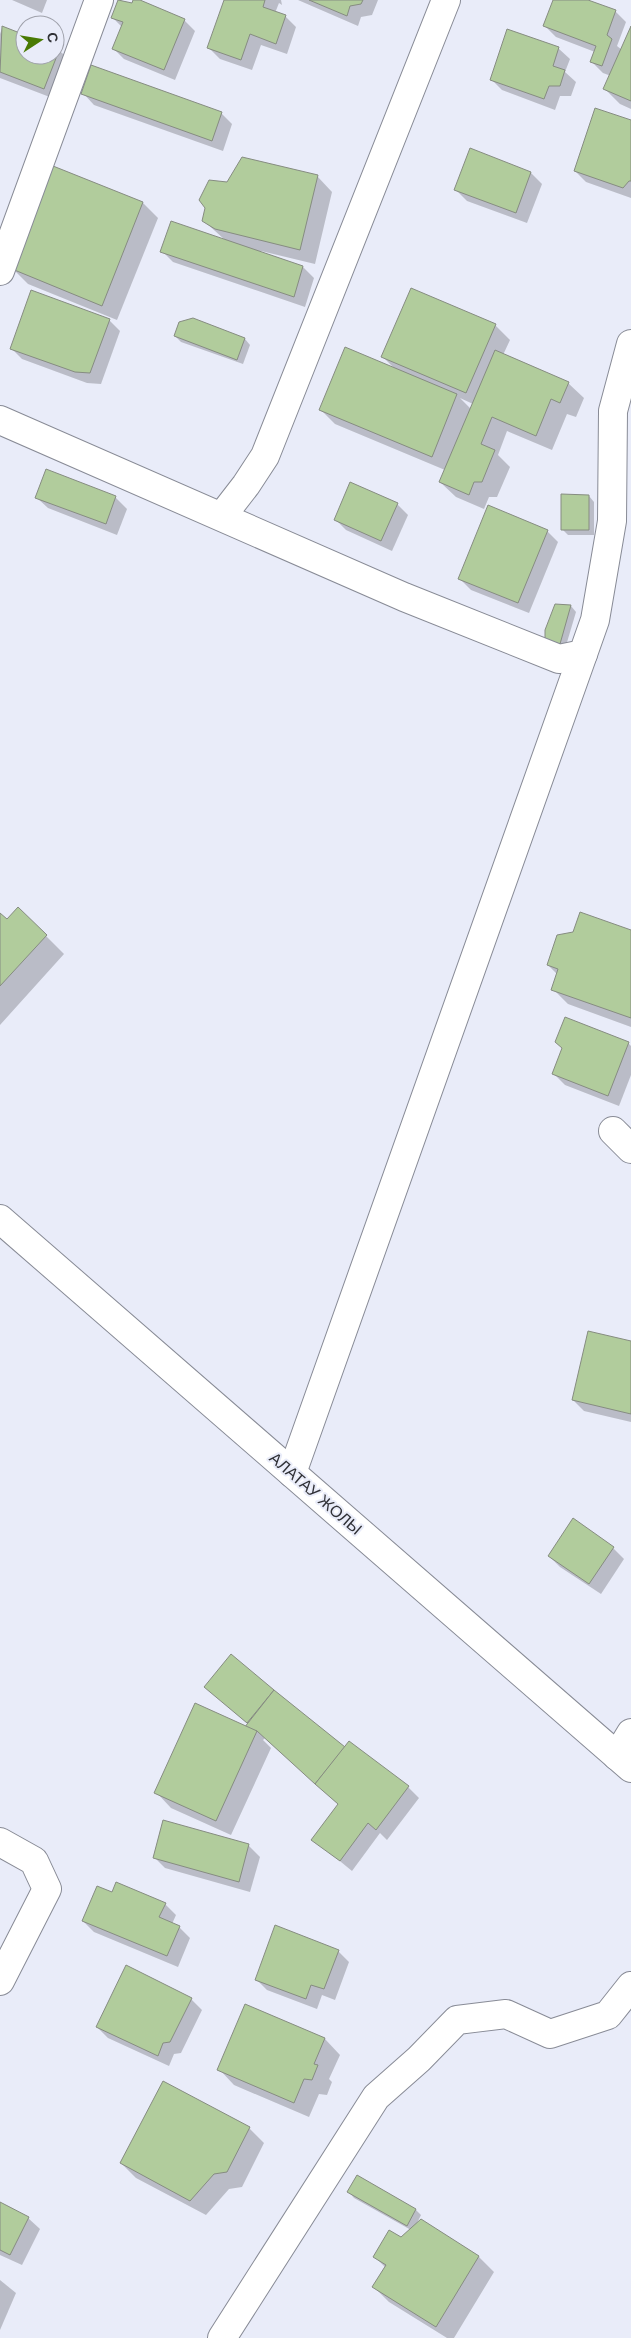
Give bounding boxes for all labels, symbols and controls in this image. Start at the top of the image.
north arrow [15,15,65,65]
text: С [44,31,62,44]
street label: АЛАТАУ ЖОЛЫ [266,1449,365,1538]

